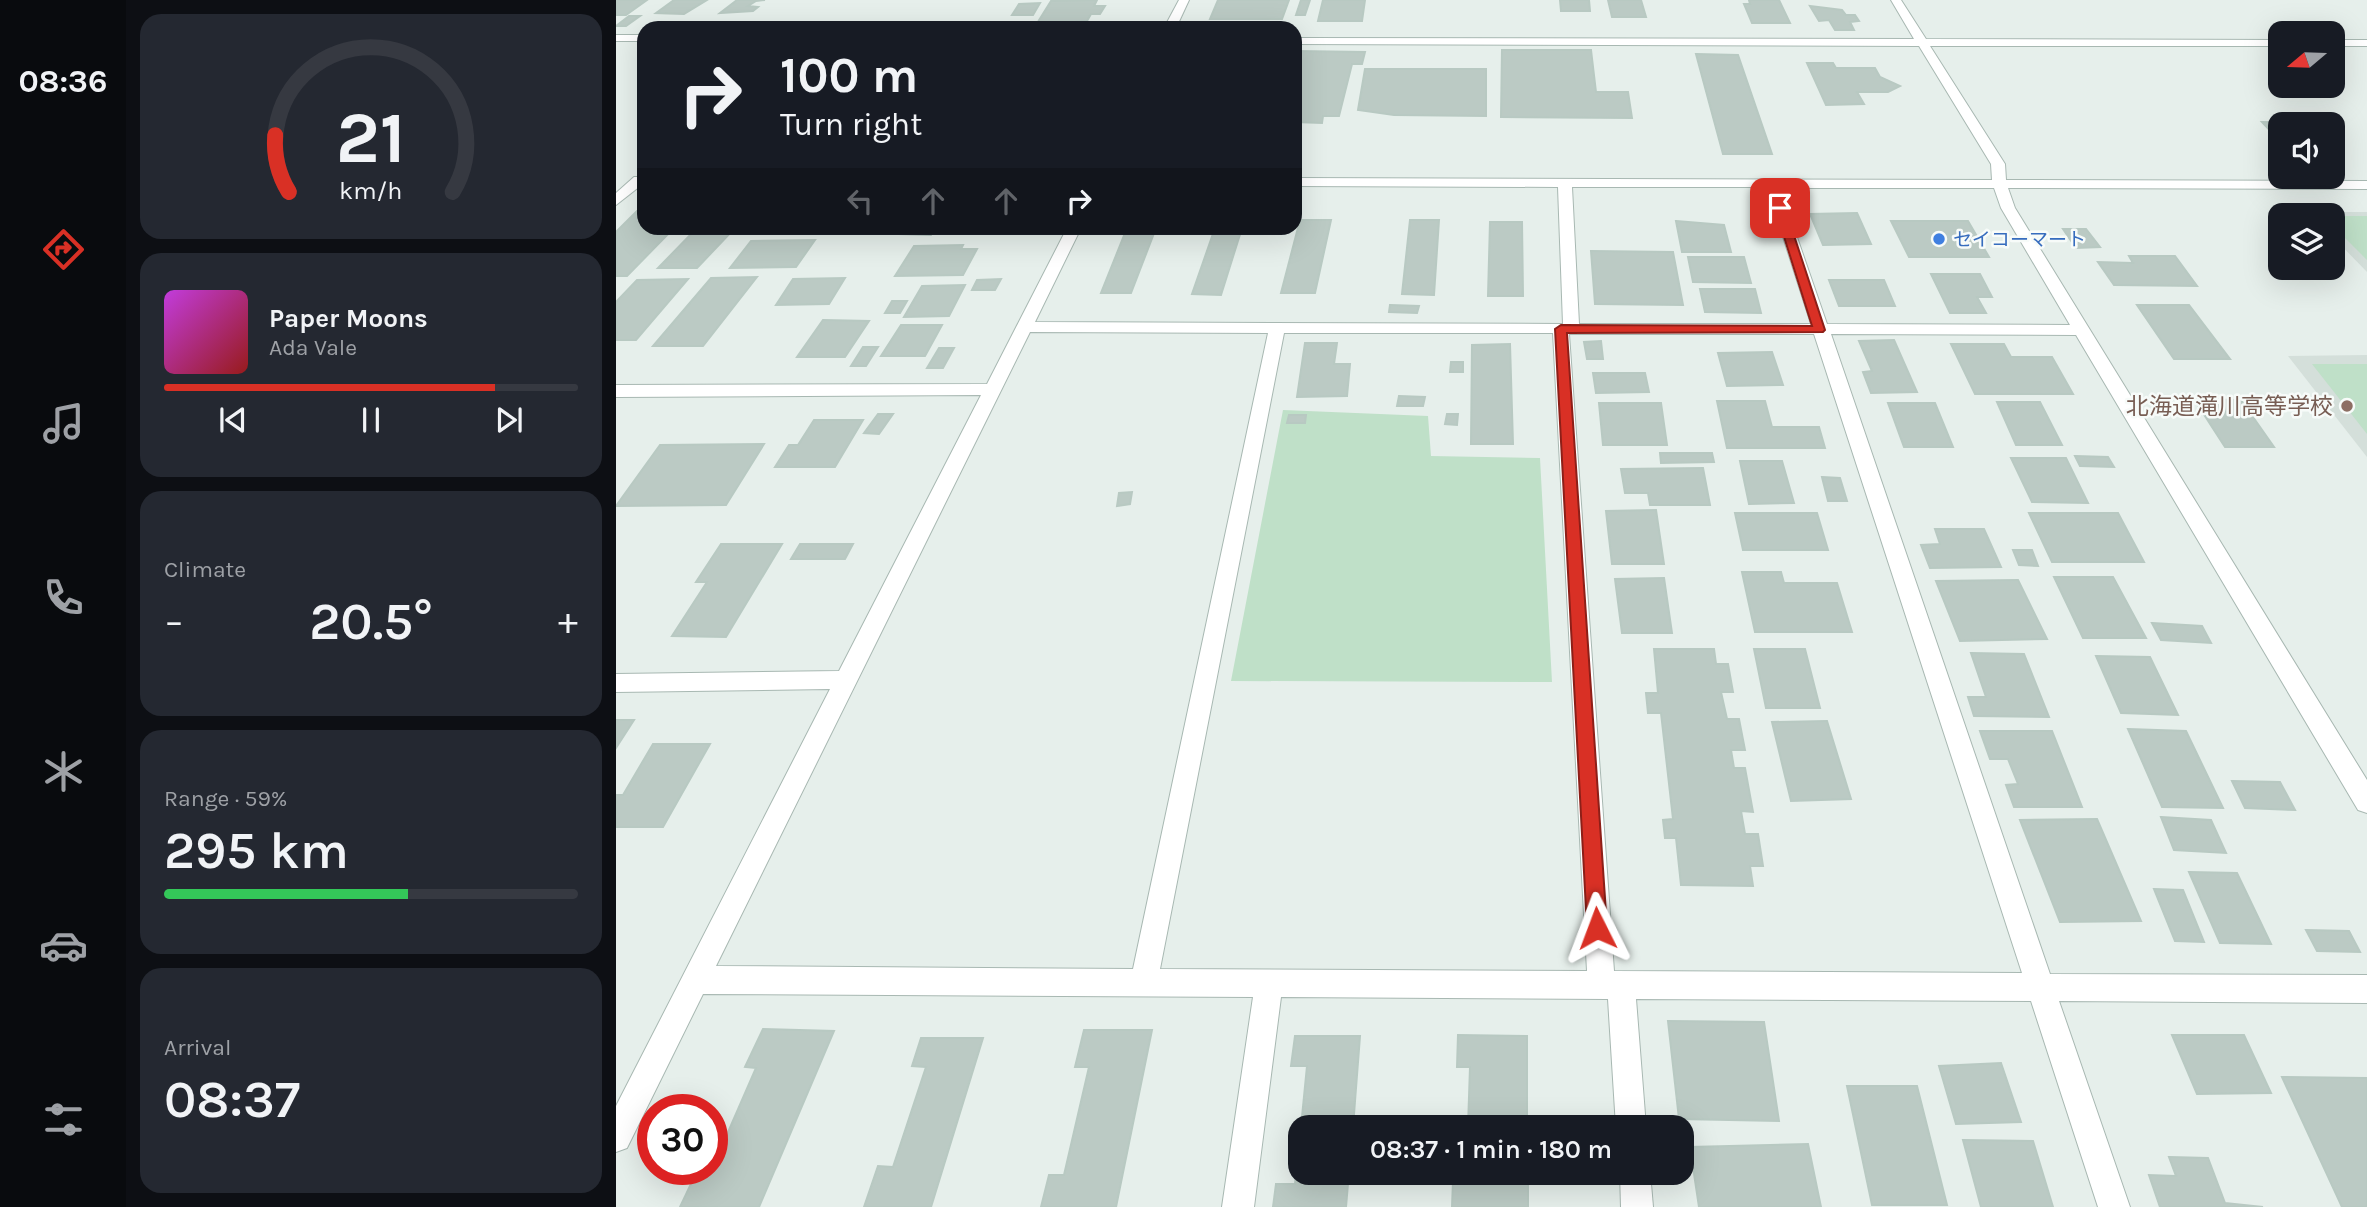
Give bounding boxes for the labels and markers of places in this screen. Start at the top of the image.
pin [1750,178,1810,238]
place label: セイコーマート [1953,229,2086,251]
marker: セイコーマート [1931,231,1947,247]
place label: 北海道滝川高等学校 [2126,393,2333,420]
marker: 北海道滝川高等学校 [2339,398,2355,414]

